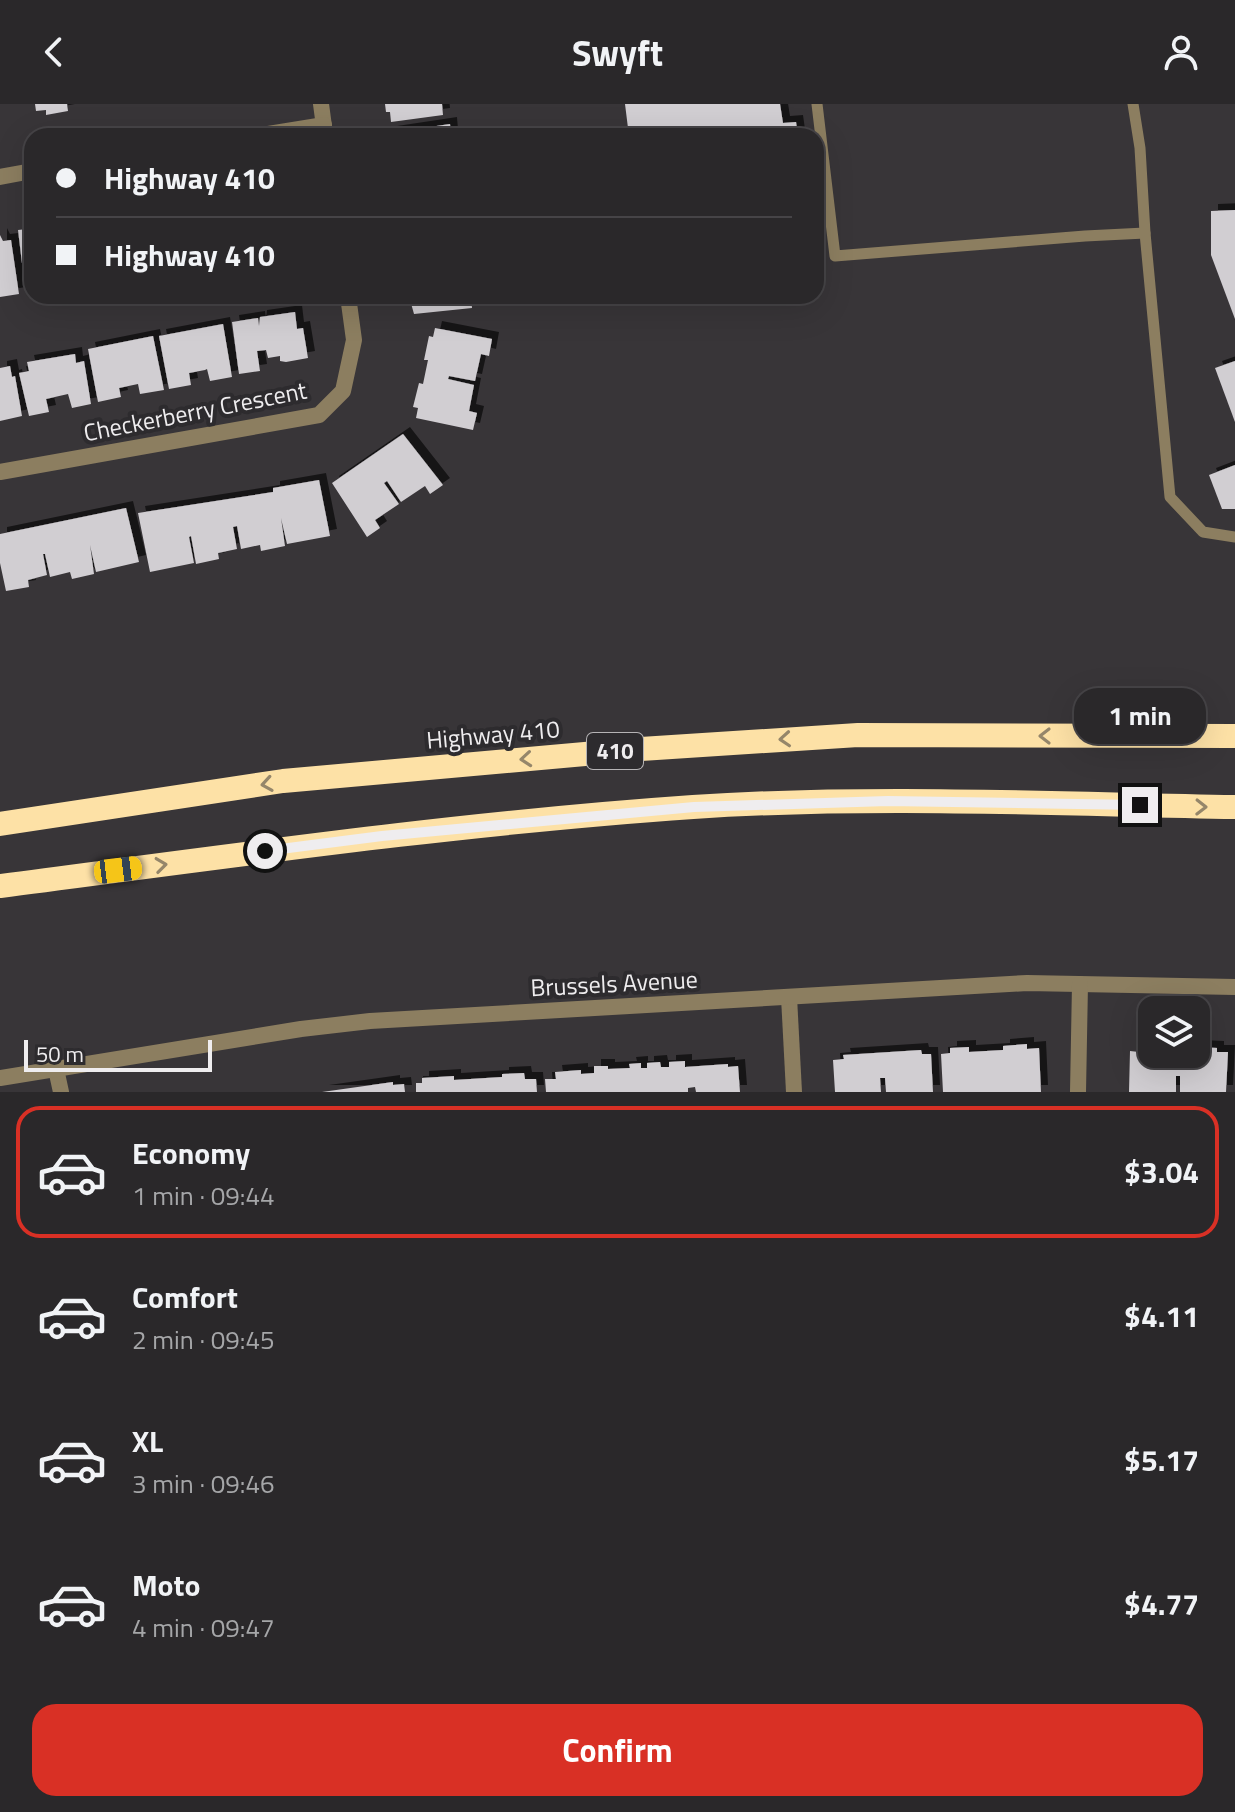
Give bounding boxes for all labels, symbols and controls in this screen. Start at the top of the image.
text: Swyft [572,25,663,80]
icon: back [32,30,76,74]
icon: person [1159,30,1203,74]
text: Highway 410 [104,155,275,201]
text: Highway 410 [104,232,275,278]
street label: Checkerberry Crescent [80,372,310,450]
callout: 1 min [1074,689,1206,745]
text: 1 min [1108,696,1172,735]
street label: Highway 410 [425,710,561,758]
one-way arrow [1038,727,1051,744]
one-way arrow [778,731,791,748]
road number: 410 [587,733,643,769]
one-way arrow [519,750,532,767]
one-way arrow [260,775,274,792]
route end [1122,787,1158,823]
one-way arrow [1195,798,1208,815]
route start [247,833,283,869]
car [93,855,143,885]
one-way arrow [154,857,168,874]
street label: Brussels Avenue [530,961,698,1005]
map controls [1138,996,1210,1068]
button: layers [1138,996,1210,1068]
scale bar [24,1036,212,1072]
text: 50 m [36,1037,84,1071]
text: Economy [132,1130,250,1176]
icon: car [36,1136,108,1208]
text: $3.04 [1124,1149,1199,1195]
text: 1 min · 09:44 [132,1176,275,1215]
text: Comfort [132,1274,238,1320]
icon: car [36,1280,108,1352]
text: $4.11 [1124,1293,1199,1339]
text: 2 min · 09:45 [132,1320,275,1359]
text: XL [132,1418,163,1464]
icon: car [36,1424,108,1496]
text: $5.17 [1124,1437,1199,1483]
text: 3 min · 09:46 [132,1464,275,1503]
text: Moto [132,1562,200,1608]
icon: car [36,1568,108,1640]
text: $4.77 [1124,1581,1199,1627]
text: 4 min · 09:47 [132,1608,275,1647]
button: Confirm [32,1704,1203,1796]

